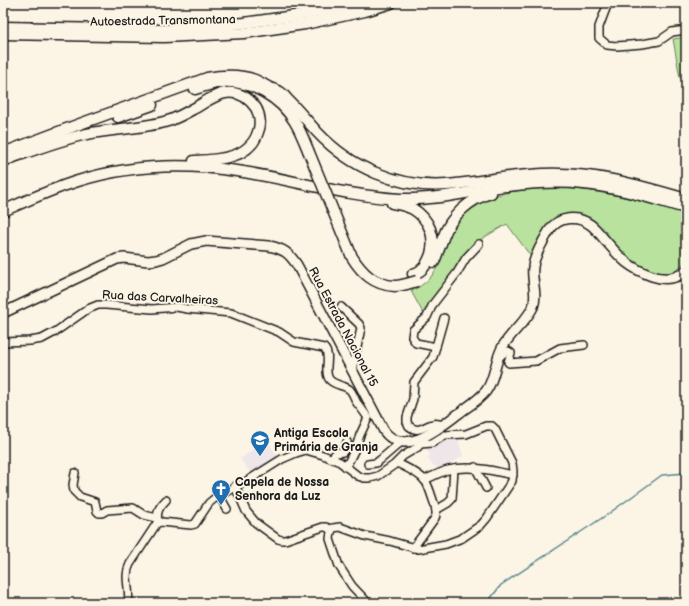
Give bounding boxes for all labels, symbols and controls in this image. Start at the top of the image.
street label: Autoestrada Transmontana [90,12,236,30]
street label: Rua Estrada Nacional 15 [305,265,381,390]
street label: Rua das Carvalheiras [102,287,218,309]
place label: Antiga Escola Primária de Granja [273,426,378,455]
school or university icon: Antiga Escola Primária de Granja [249,429,271,457]
place label: Capela de Nossa Senhora da Luz [235,475,329,504]
church icon: Capela de Nossa Senhora da Luz [210,478,232,506]

